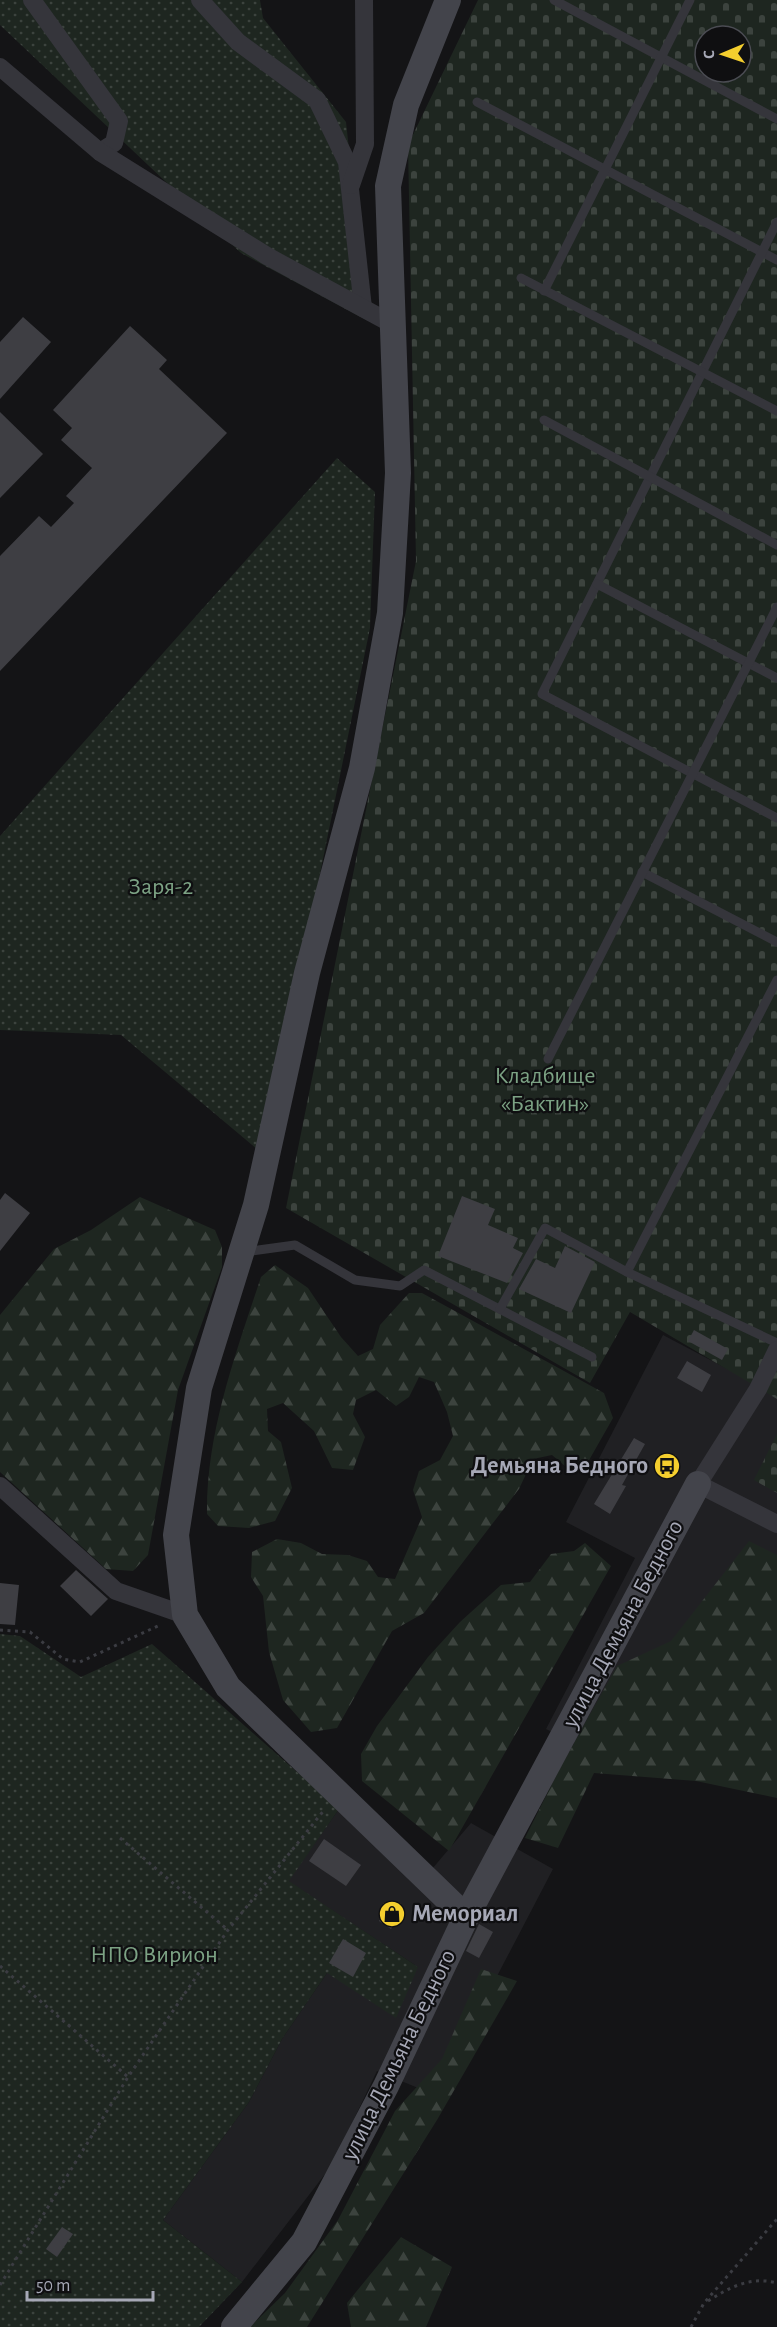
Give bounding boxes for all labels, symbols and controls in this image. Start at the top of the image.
north arrow [693,24,753,84]
text: С [701,50,717,59]
park label: Заря-2 [129,875,193,899]
park label: Кладбище «Бактин» [495,1064,595,1116]
bus stop icon: Демьяна Бедного [652,1451,682,1481]
place label: Демьяна Бедного [471,1454,648,1478]
street label: улица Демьяна Бедного [558,1516,688,1733]
shop icon: Мемориал [377,1899,407,1929]
place label: Мемориал [412,1902,519,1926]
park label: НПО Вирион [90,1943,218,1967]
street label: улица Демьяна Бедного [337,1946,460,2165]
scale bar [27,2264,153,2302]
text: 50 m [36,2277,70,2295]

